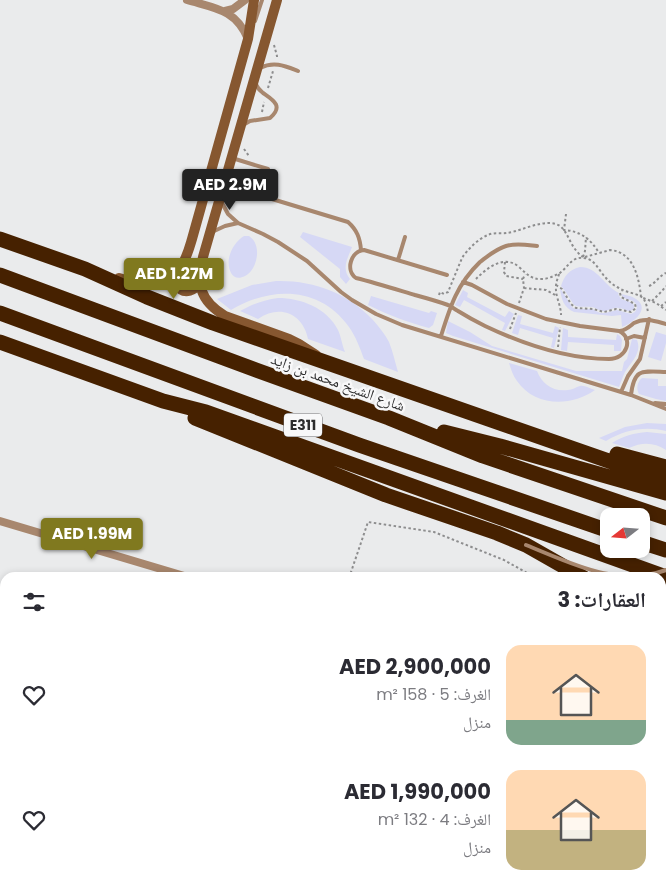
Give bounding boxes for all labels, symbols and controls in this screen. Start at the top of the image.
pin: AED 2.9M [178,168,282,211]
text: AED 2.9M [193,173,267,196]
pin: AED 1.27M [117,258,231,300]
text: AED 1.27M [135,262,213,285]
street label: شارع الشيخ محمد بن زايد [268,348,408,416]
road number: E311 [284,414,322,436]
north arrow [600,508,650,558]
map controls [600,508,650,558]
pin: AED 1.99M [35,518,149,560]
text: AED 1.99M [52,522,132,545]
text: العقارات: 3 [557,585,646,614]
icon: filters [20,588,48,616]
text: AED 2,900,000 [339,652,491,681]
icon: home [546,665,606,725]
icon: heart [20,681,48,709]
text: الغرف: 5 · 158 m² [376,683,491,706]
text: منزل [463,711,491,734]
text: AED 1,990,000 [344,777,491,806]
icon: home [546,790,606,850]
icon: heart [20,806,48,834]
text: الغرف: 4 · 132 m² [378,808,491,831]
text: منزل [463,836,491,859]

